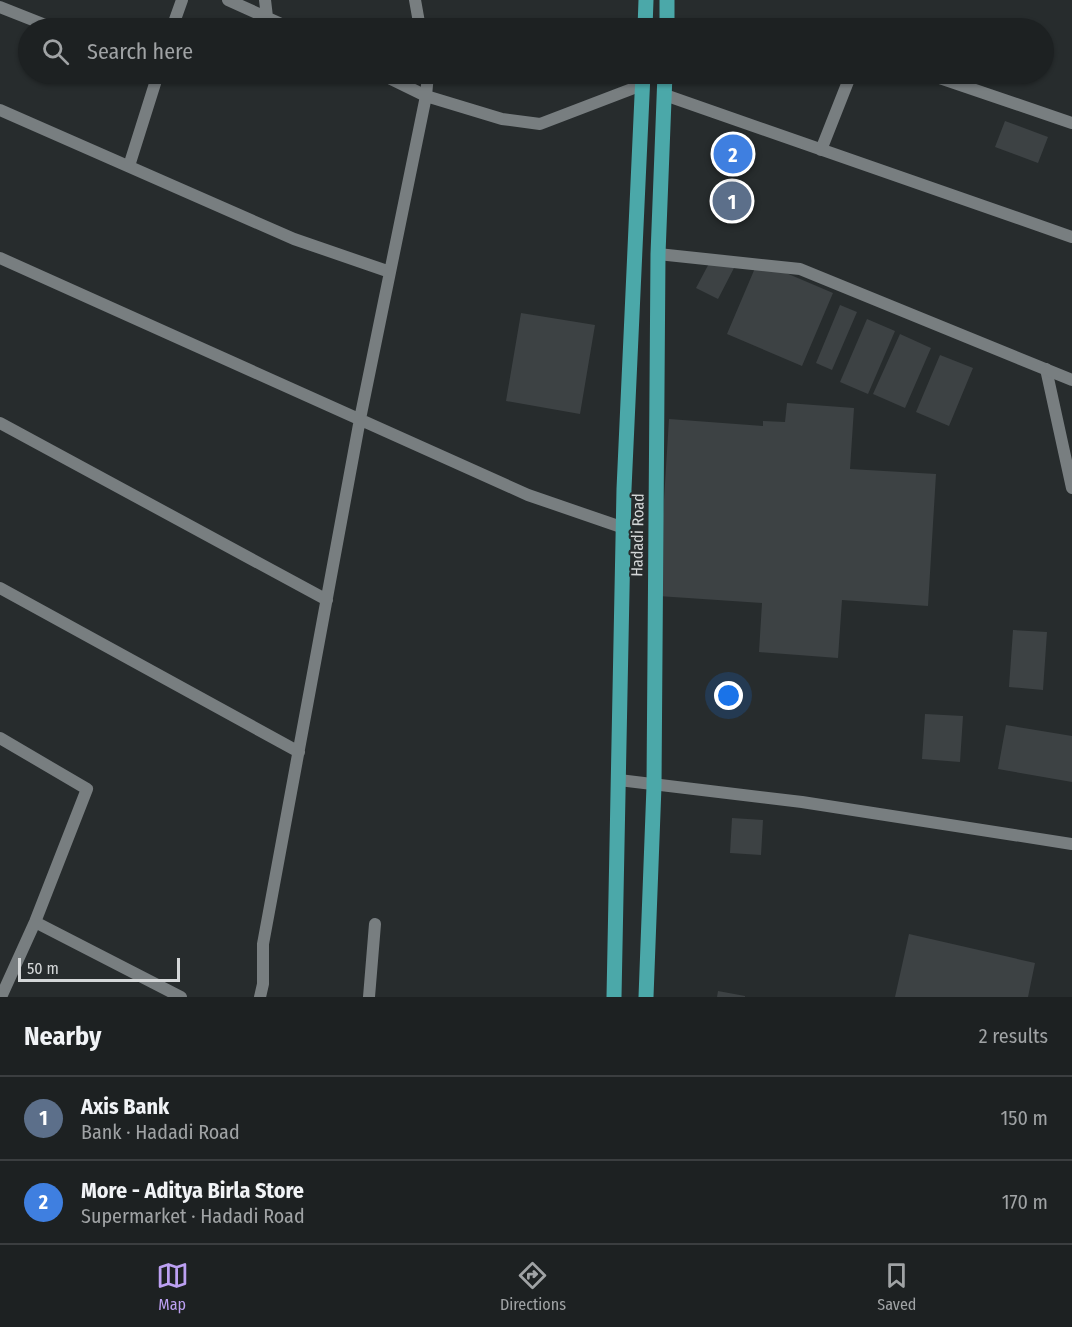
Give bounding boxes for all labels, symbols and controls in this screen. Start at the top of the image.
search box [18,18,1054,84]
icon: search [39,35,72,68]
text: Search here [87,38,193,65]
pin: 2 [714,132,752,176]
pin: 1 [712,178,752,224]
street label: Hadadi Road [627,493,648,577]
your location [714,681,743,710]
scale bar [18,955,180,982]
text: 50 m [27,959,59,978]
text: Nearby [24,1021,101,1052]
text: 2 results [979,1024,1048,1048]
text: Axis Bank [81,1093,169,1120]
text: 1 [39,1106,48,1130]
text: 150 m [1001,1106,1048,1130]
text: Bank · Hadadi Road [81,1120,240,1144]
text: More - Aditya Birla Store [81,1177,304,1204]
text: 2 [39,1190,48,1214]
text: 170 m [1002,1190,1048,1214]
text: Supermarket · Hadadi Road [81,1204,305,1228]
tab: Map [156,1259,189,1314]
tab: Directions [500,1259,566,1314]
tab: Saved [877,1259,916,1314]

